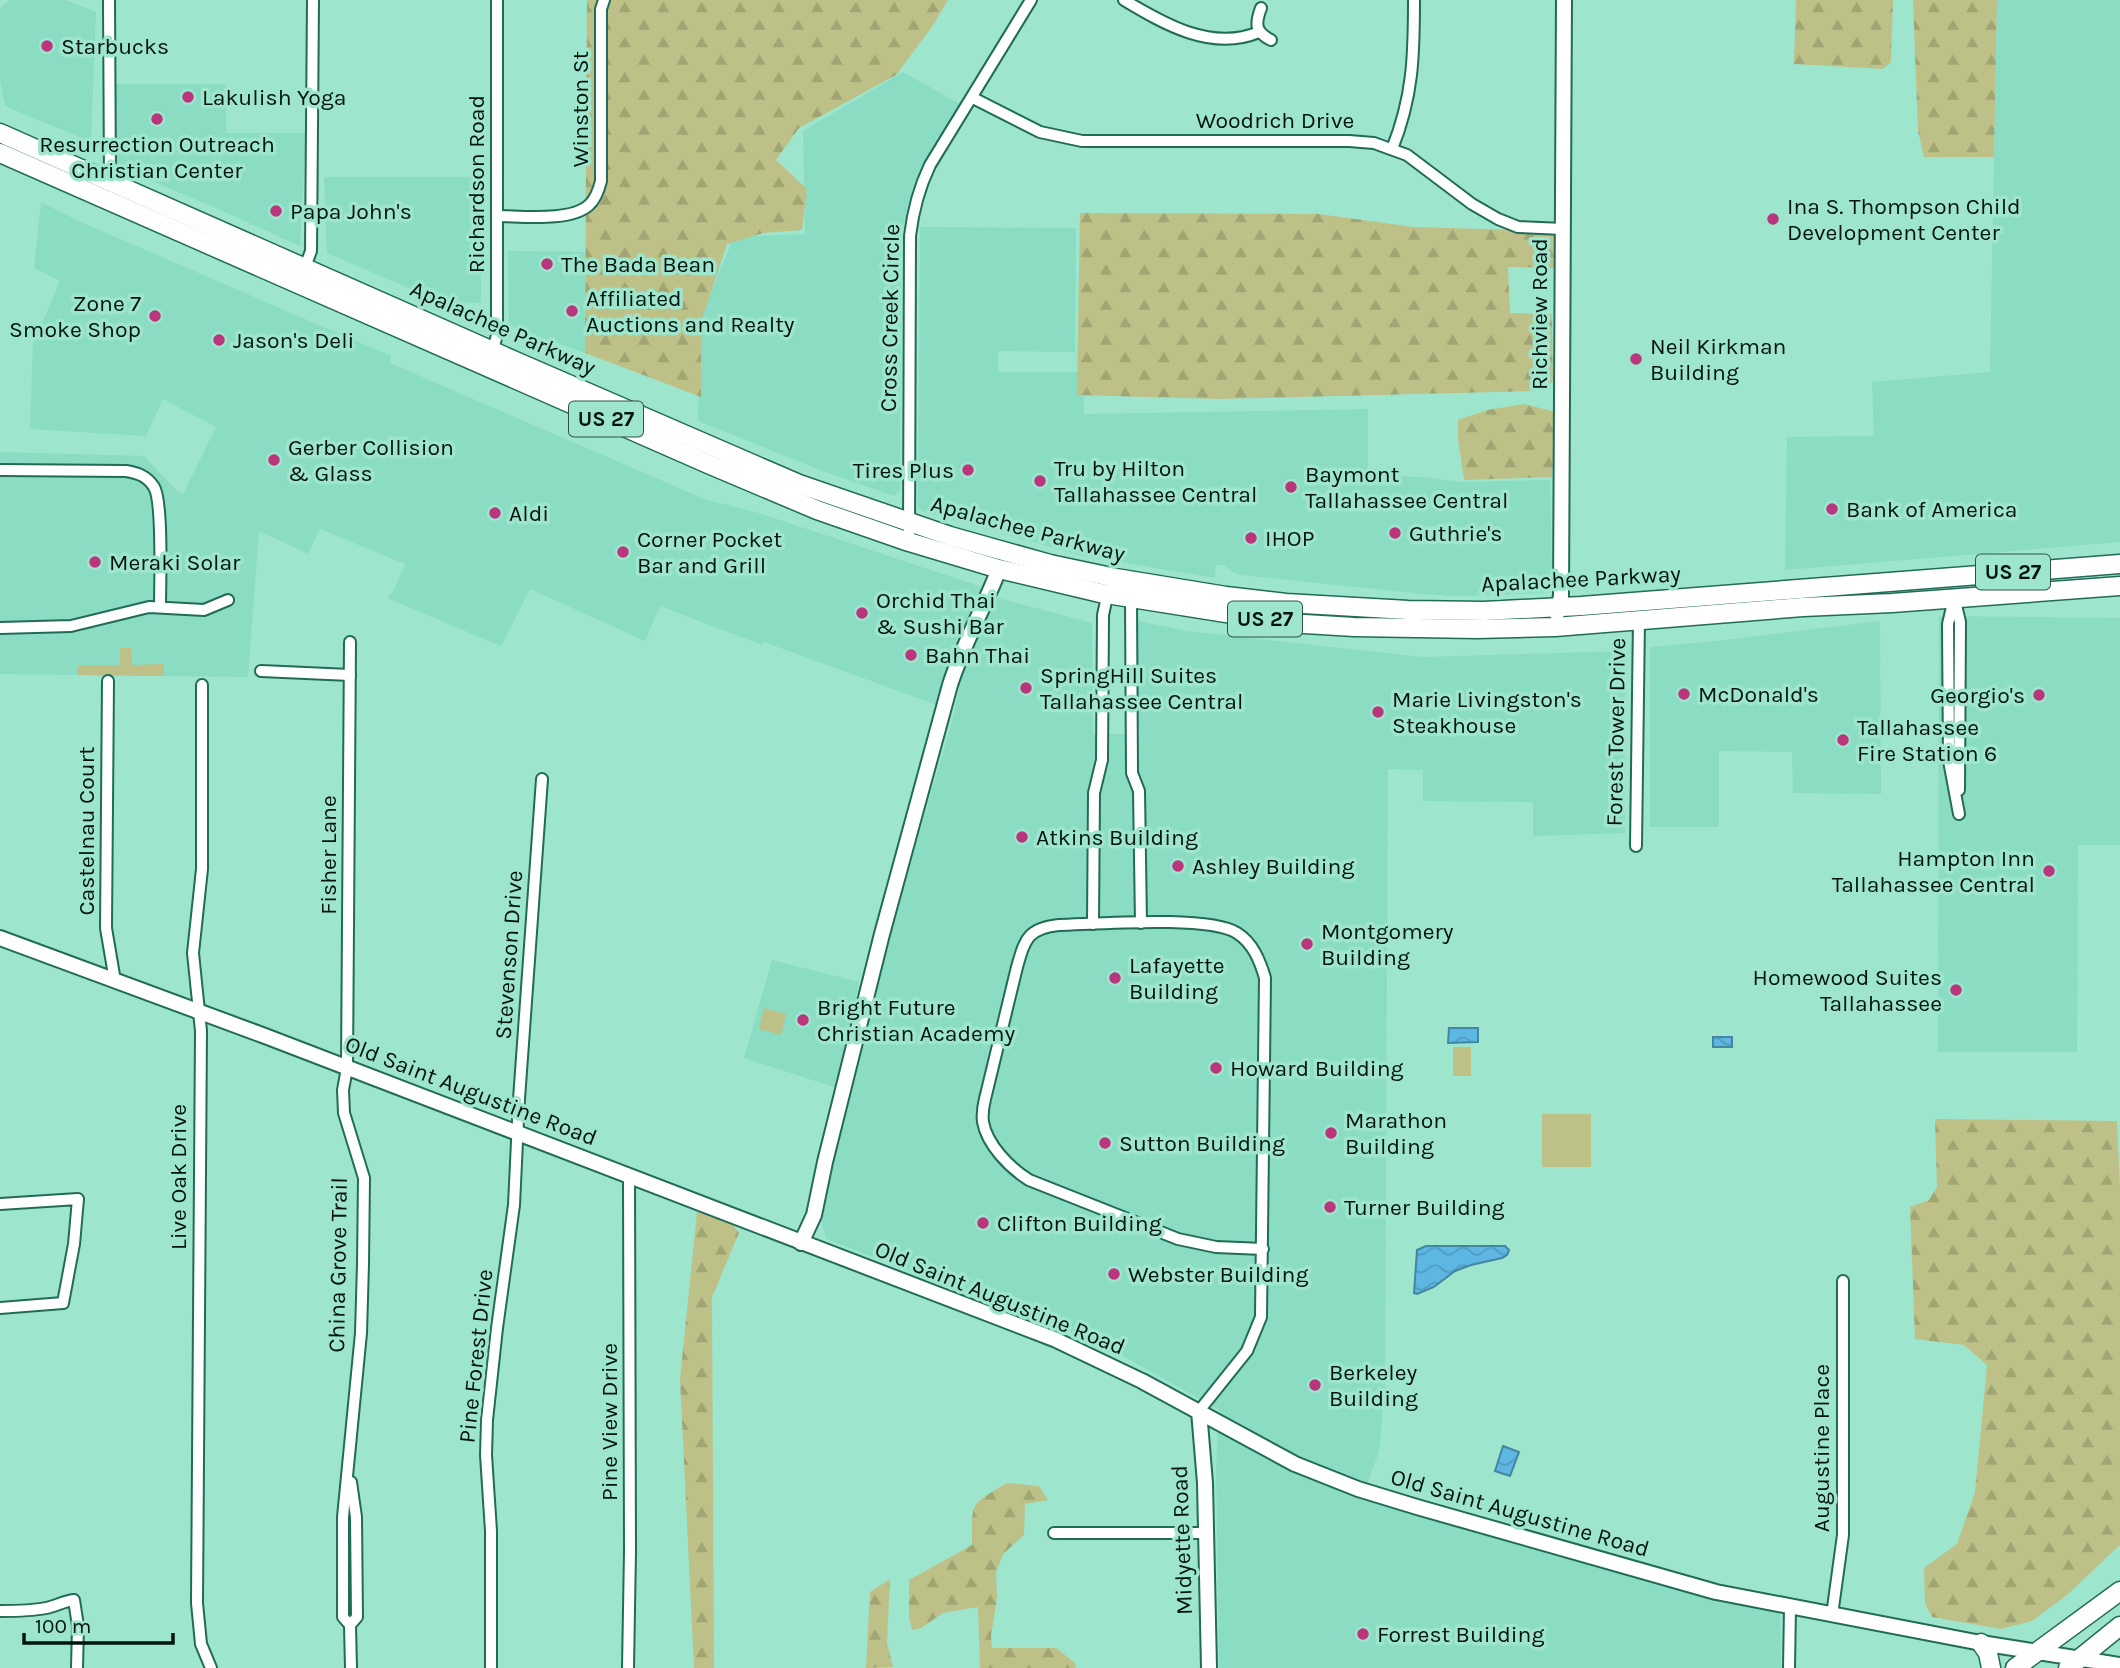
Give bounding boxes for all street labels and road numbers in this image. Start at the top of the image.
street label: Winston St [567,50,594,167]
street label: Richardson Road [463,95,490,273]
street label: Woodrich Drive [1196,107,1354,134]
street label: Cross Creek Circle [875,224,905,412]
street label: Richview Road [1526,238,1553,390]
street label: Apalachee Parkway [406,275,600,381]
road number: US 27 [569,402,643,436]
street label: Apalachee Parkway [928,490,1128,568]
road number: US 27 [1976,554,2050,590]
street label: Apalachee Parkway [1480,560,1682,598]
road number: US 27 [1228,602,1302,636]
street label: Forest Tower Drive [1601,638,1631,826]
street label: Castelnau Court [73,746,100,916]
street label: Fisher Lane [315,795,342,915]
street label: Stevenson Drive [490,870,528,1040]
street label: Old Saint Augustine Road [341,1030,601,1152]
street label: Live Oak Drive [165,1104,192,1250]
street label: China Grove Trail [323,1177,353,1353]
street label: Old Saint Augustine Road [871,1235,1129,1361]
street label: Pine Forest Drive [453,1268,499,1444]
street label: Pine View Drive [596,1343,623,1501]
street label: Augustine Place [1808,1364,1835,1532]
street label: Old Saint Augustine Road [1388,1463,1652,1563]
street label: Midyette Road [1166,1465,1198,1615]

